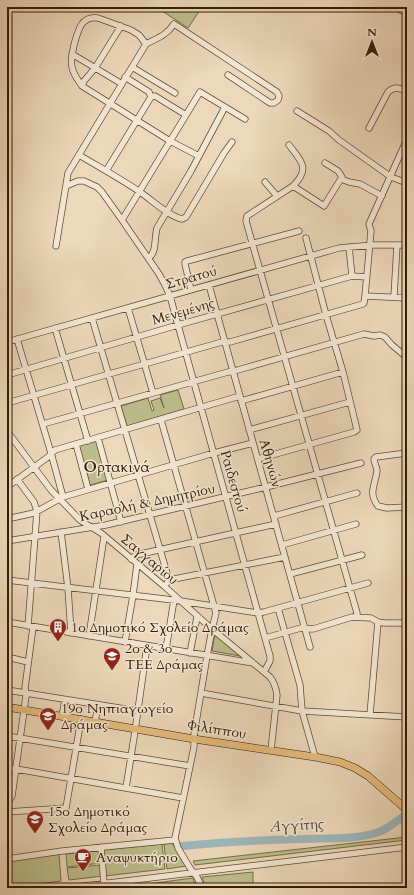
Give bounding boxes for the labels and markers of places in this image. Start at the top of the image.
building icon: 1ο Δημοτικό Σχολείο Δράμας [48,617,68,642]
place label: 1ο Δημοτικό Σχολείο Δράμας [71,618,249,637]
place label: 2ο & 3ο ΤΕΕ Δράμας [125,639,203,674]
school or university icon: 2ο & 3ο ΤΕΕ Δράμας [102,646,122,671]
place label: 19ο Νηπιαγωγείο Δράμας [61,699,174,734]
school or university icon: 19ο Νηπιαγωγείο Δράμας [38,706,58,731]
place label: 15ο Δημοτικό Σχολείο Δράμας [48,802,148,837]
school or university icon: 15ο Δημοτικό Σχολείο Δράμας [25,809,45,834]
cafe icon: Αναψυκτήριο [73,847,93,872]
place label: Αναψυκτήριο [96,848,178,867]

